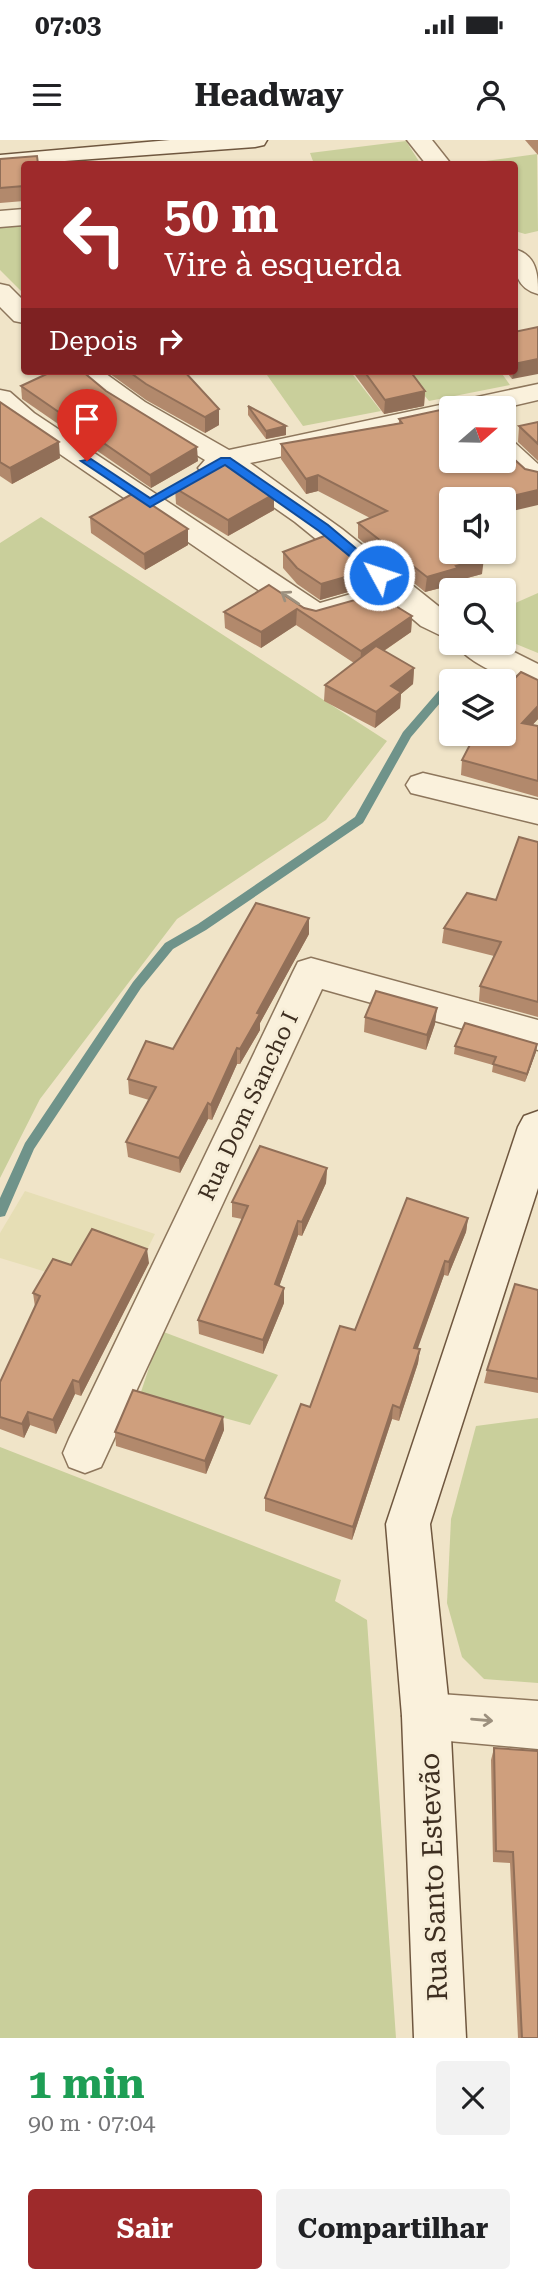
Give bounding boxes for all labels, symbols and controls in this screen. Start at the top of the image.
text: 07:03 [35,10,101,40]
icon: menu [28,76,66,114]
text: Headway [194,76,344,114]
icon: person [472,76,510,114]
text: 50 m [164,187,279,244]
icon: left [49,189,140,280]
text: Vire à esquerda [164,246,402,284]
icon: right [151,322,189,360]
text: Depois [49,326,137,356]
pin [57,389,117,461]
north arrow [439,396,516,472]
map controls [439,396,516,746]
icon: arrive [68,400,106,438]
button: sound [439,487,516,564]
position arrow [342,538,416,612]
button: search [439,578,516,655]
one-way arrow [281,590,300,605]
button: layers [439,669,516,746]
street label: Rua Dom Sancho I [193,1008,304,1205]
one-way arrow [470,1714,493,1727]
street label: Rua Santo Estevão [413,1752,454,2002]
text: 1 min [28,2059,145,2108]
button: close [436,2061,510,2135]
text: 90 m · 07:04 [28,2110,155,2137]
button: Sair [28,2189,262,2269]
button: Compartilhar [276,2189,510,2269]

